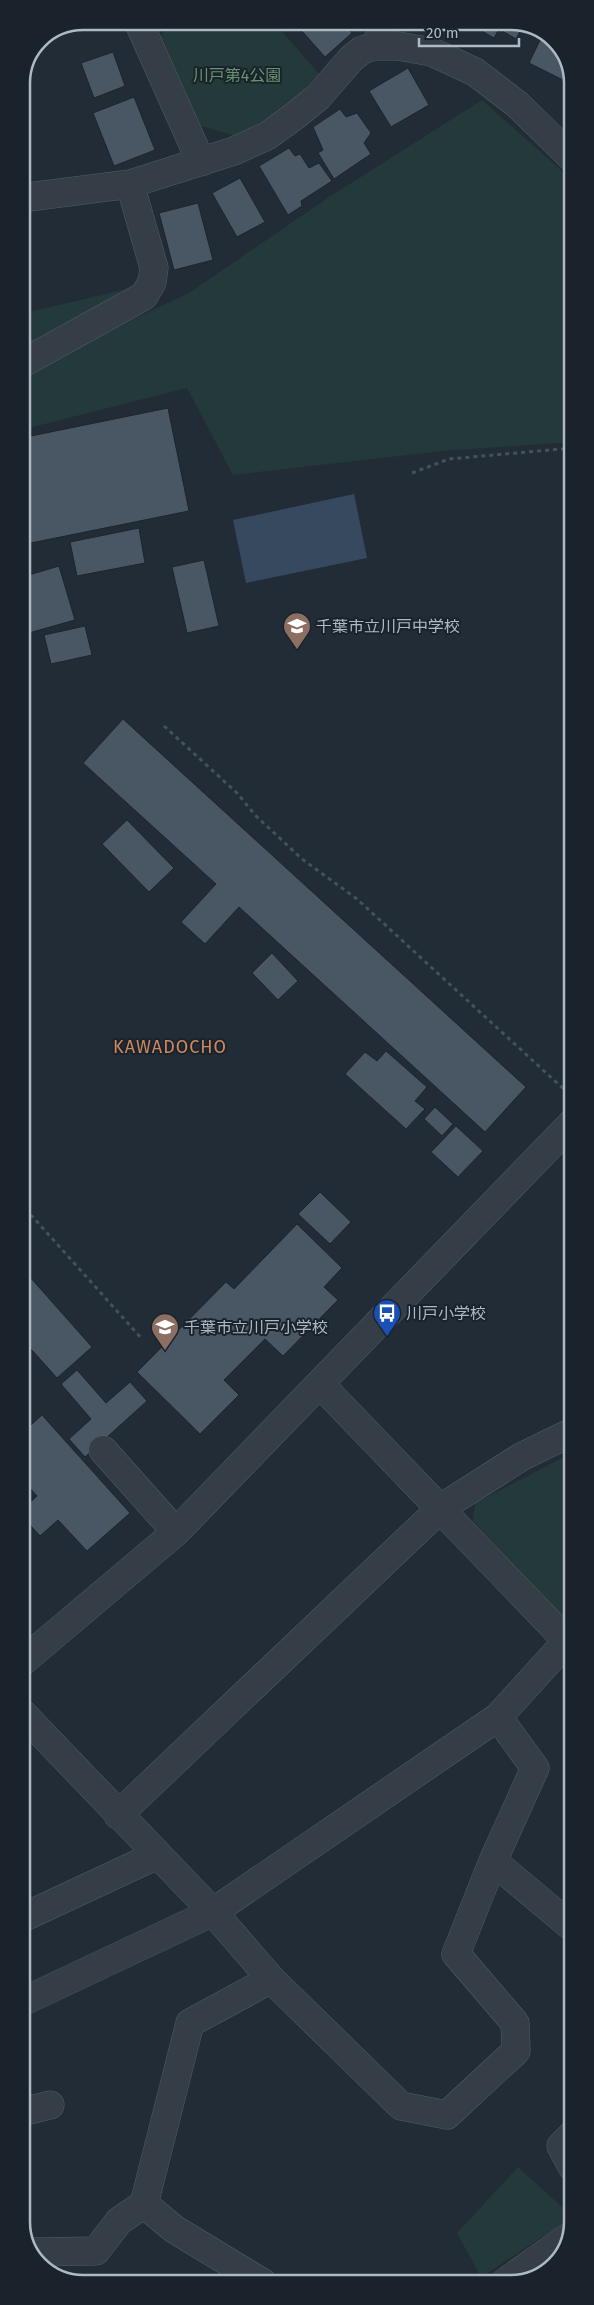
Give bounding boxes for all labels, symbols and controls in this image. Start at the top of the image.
scale bar [419,15,519,47]
text: 20 m [426,24,459,42]
park label: 川戸第4公園 [193,66,281,85]
school or university icon: 千葉市立川戸中学校 [282,611,312,650]
place label: 千葉市立川戸中学校 [316,617,460,636]
district label: KAWADOCHO [113,1036,227,1058]
bus stop icon: 川戸小学校 [372,1298,402,1337]
place label: 川戸小学校 [406,1304,486,1323]
school or university icon: 千葉市立川戸小学校 [150,1312,180,1351]
place label: 千葉市立川戸小学校 [184,1318,328,1337]

